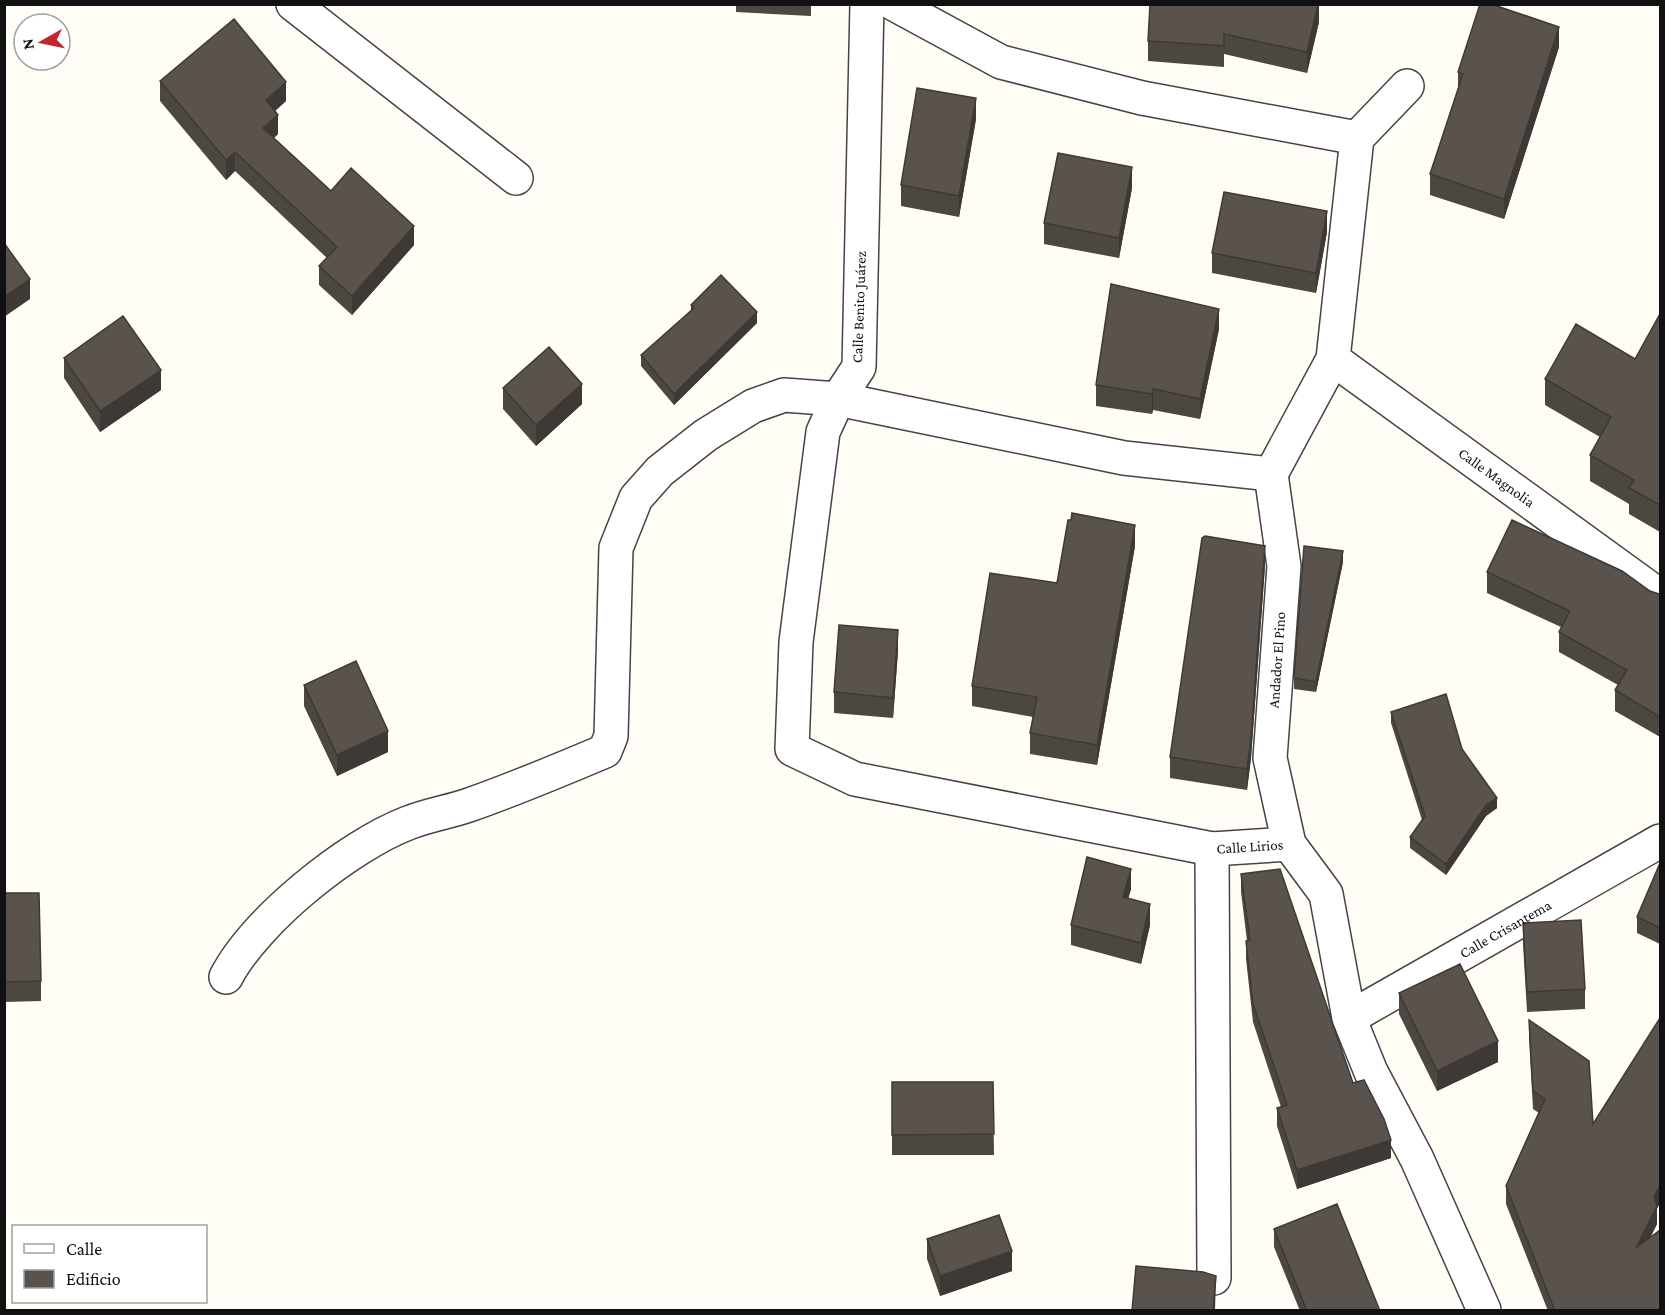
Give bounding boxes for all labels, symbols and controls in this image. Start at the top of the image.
north arrow [12,12,72,72]
text: N [18,37,37,51]
street label: Calle Benito Juárez [849,251,870,363]
street label: Calle Magnolia [1455,445,1538,510]
street label: Andador El Pino [1266,611,1288,709]
street label: Calle Lirios [1216,836,1284,857]
street label: Calle Crisantema [1457,897,1554,961]
legend [12,1225,207,1303]
text: Calle [66,1239,102,1259]
text: Edificio [66,1269,121,1289]

